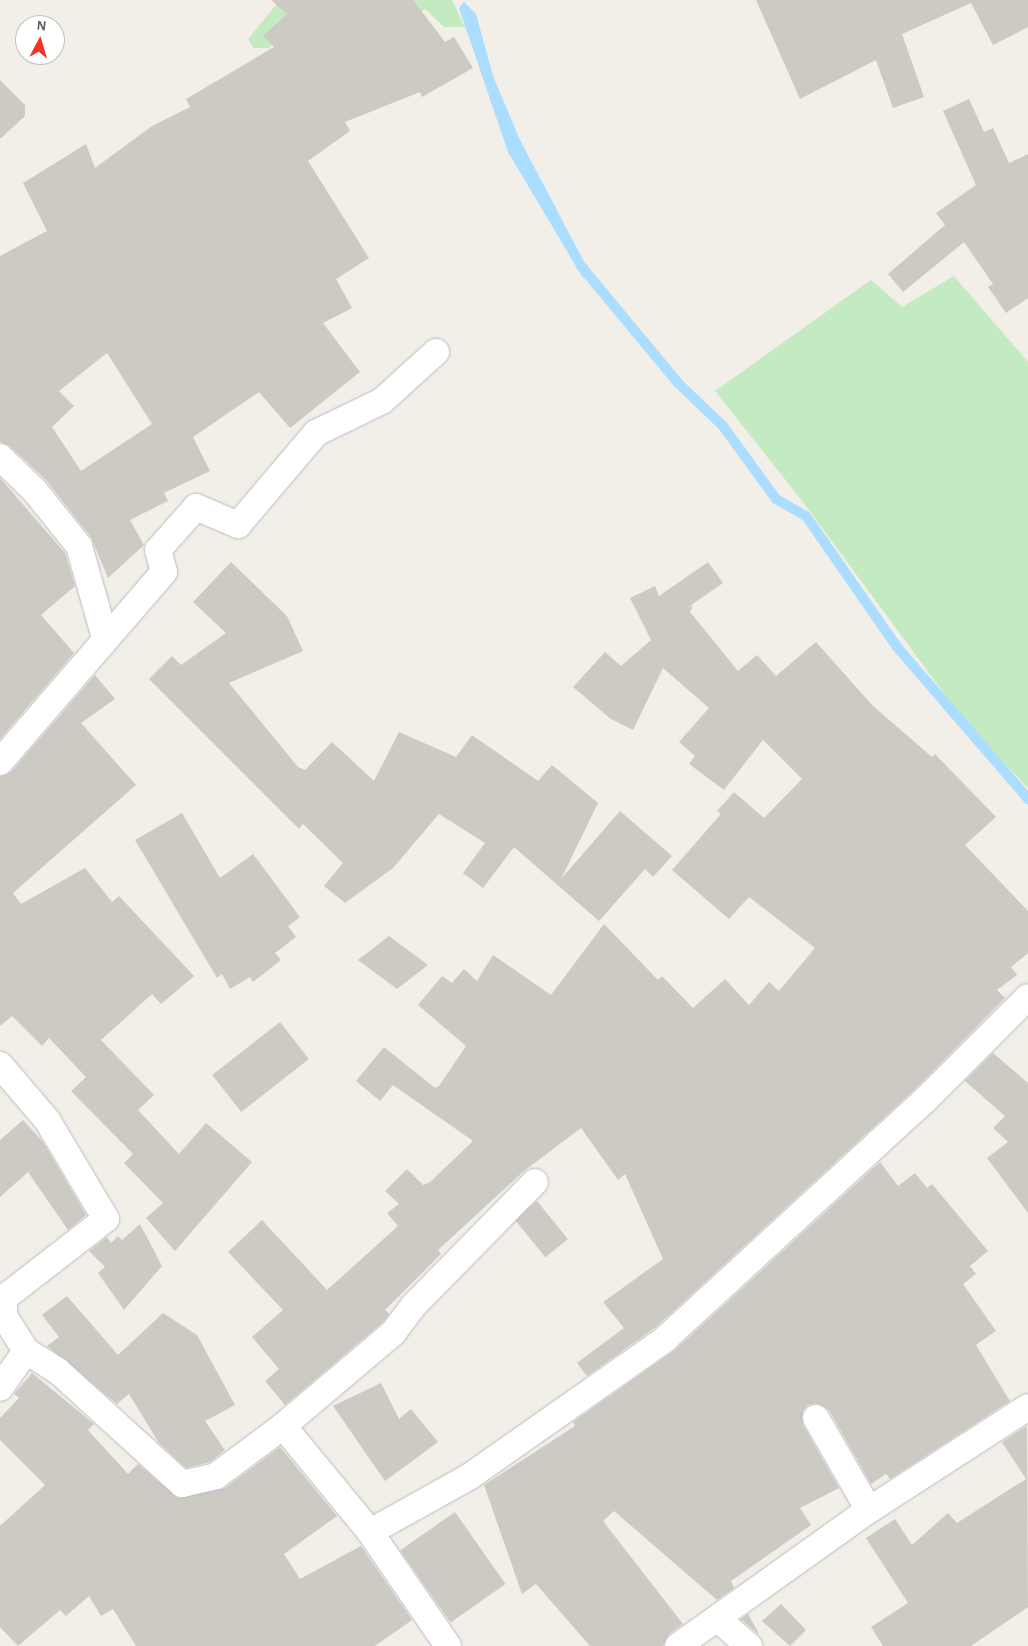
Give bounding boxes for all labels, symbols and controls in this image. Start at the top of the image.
north arrow [15,15,65,65]
text: N [36,19,47,34]

